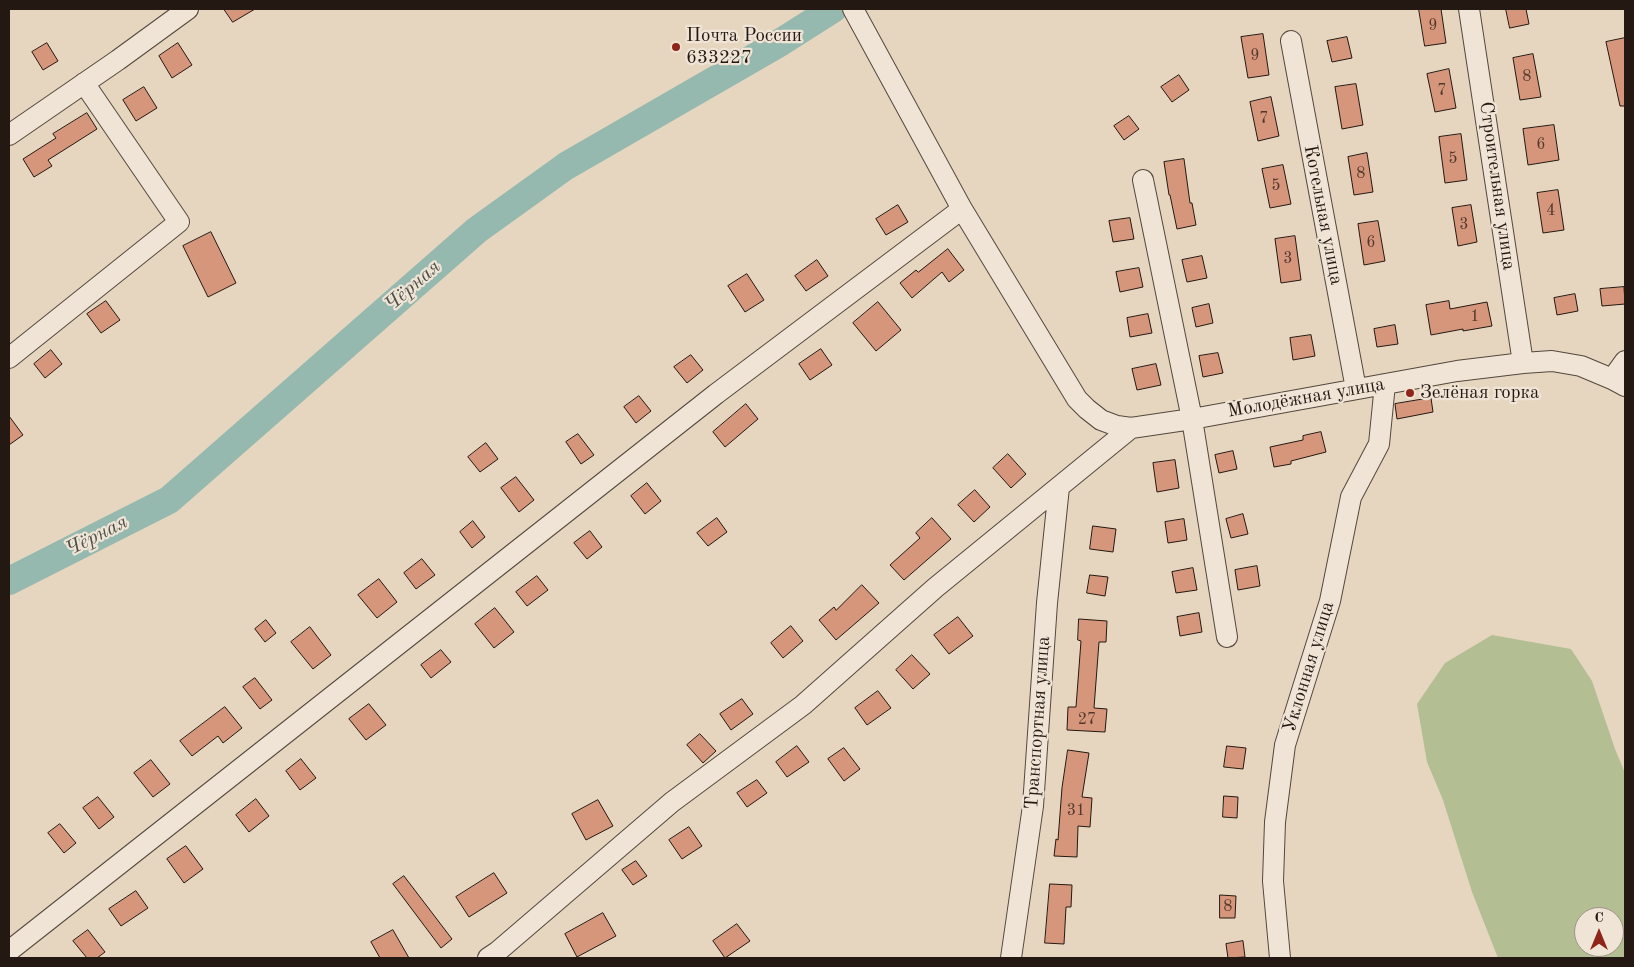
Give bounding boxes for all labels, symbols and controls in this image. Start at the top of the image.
house number: 9 [1428,16,1438,36]
place label: Почта России 633227 [686,25,802,69]
marker: Почта России 633227 [670,41,682,53]
house number: 9 [1250,46,1260,66]
house number: 8 [1522,67,1532,87]
house number: 7 [1437,81,1447,101]
street label: Строительная улица [1474,100,1520,272]
house number: 7 [1259,109,1269,129]
house number: 6 [1536,135,1546,155]
street label: Котельная улица [1298,143,1348,287]
house number: 5 [1448,149,1458,169]
house number: 8 [1356,164,1366,184]
house number: 5 [1271,176,1281,196]
house number: 4 [1546,201,1556,221]
house number: 3 [1459,215,1469,235]
house number: 6 [1366,233,1376,253]
house number: 3 [1283,249,1293,269]
water label: Чёрная [380,255,446,317]
house number: 1 [1470,307,1480,327]
street label: Молодёжная улица [1226,373,1386,423]
place label: Зелёная горка [1420,382,1539,404]
marker: Зелёная горка [1404,387,1416,399]
water label: Чёрная [62,510,132,562]
street label: Уклонная улица [1278,599,1340,735]
street label: Транспортная улица [1021,636,1055,810]
house number: 27 [1078,710,1096,730]
house number: 31 [1067,801,1085,821]
house number: 8 [1223,897,1233,917]
north arrow [1574,907,1624,957]
text: С [1594,911,1604,925]

